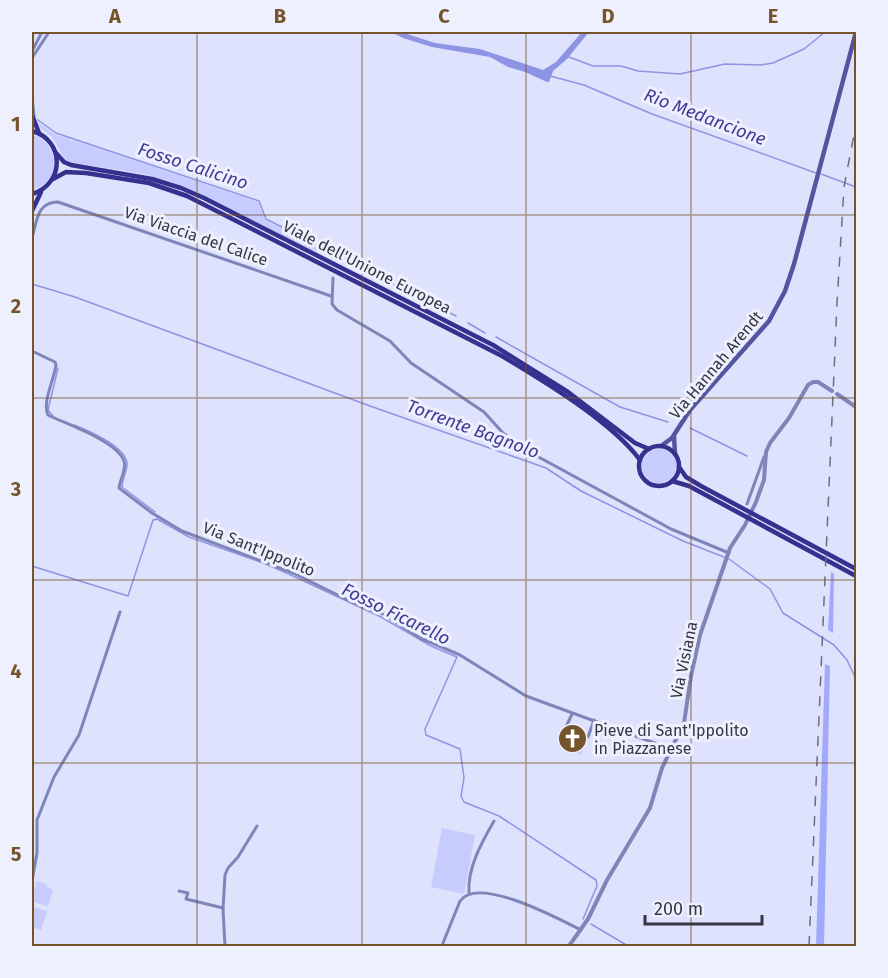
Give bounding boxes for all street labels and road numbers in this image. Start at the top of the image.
street label: Via Viaccia del Calice [122,202,270,270]
street label: Viale dell'Unione Europea [280,216,454,318]
street label: Via Hannah Arendt [665,307,767,423]
street label: Via Sant'Ippolito [200,518,318,580]
street label: Via Visiana [667,620,701,700]

